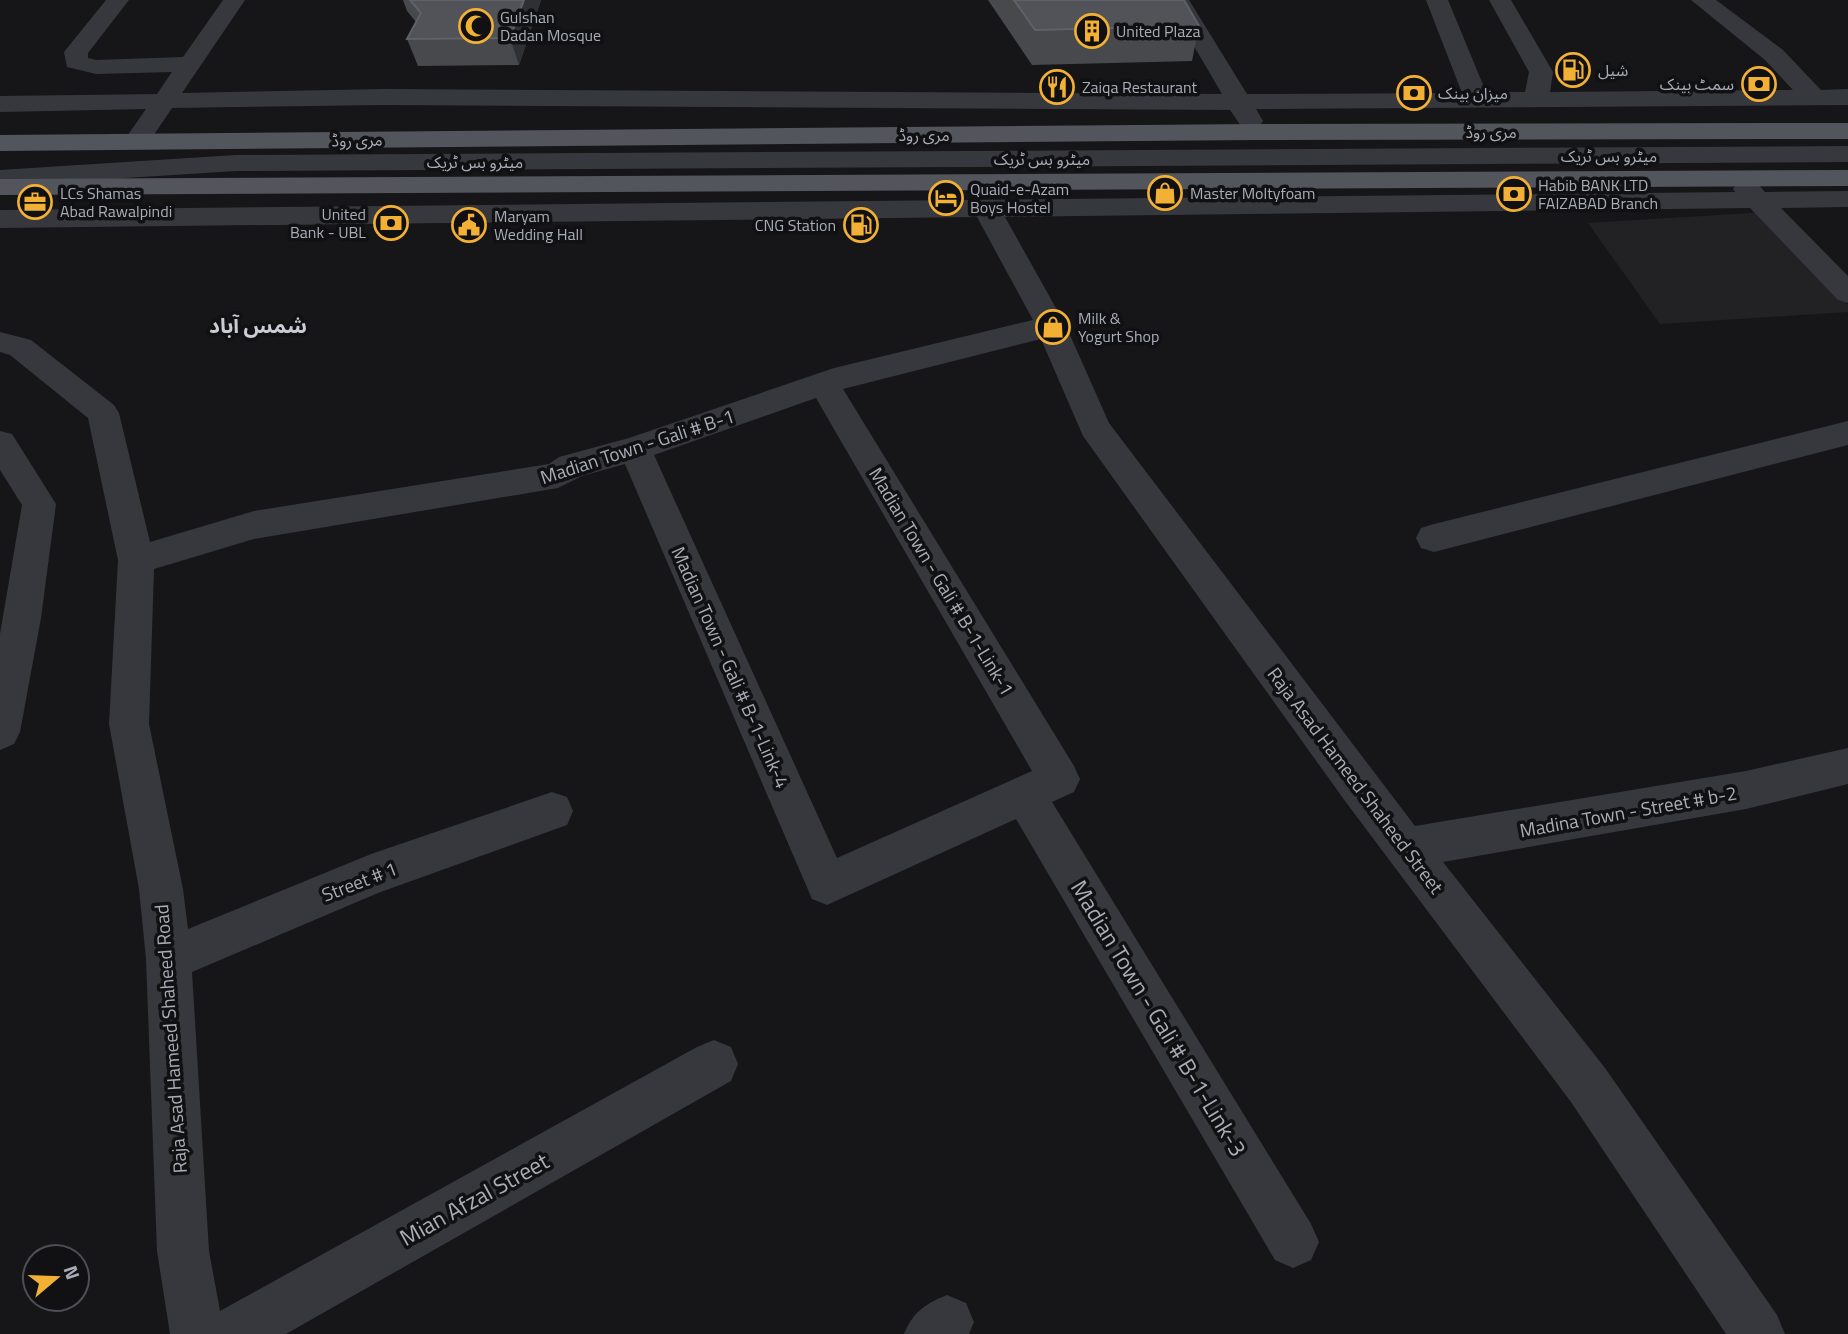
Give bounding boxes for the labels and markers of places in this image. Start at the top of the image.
place label: Gulshan Dadan Mosque [500,5,601,47]
mosque icon: Gulshan Dadan Mosque [457,7,495,45]
building icon: United Plaza [1073,12,1111,50]
place label: United Plaza [1116,19,1201,43]
fuel station icon: شیل [1554,51,1592,89]
place label: شیل [1598,58,1628,82]
bank icon: سمٹ بینک [1740,65,1778,103]
restaurant icon: Zaiqa Restaurant [1038,68,1076,106]
place label: سمٹ بینک [1660,72,1734,96]
bank icon: میزان بینک [1395,74,1433,112]
place label: Zaiqa Restaurant [1082,75,1198,99]
place label: میزان بینک [1438,81,1508,105]
place label: Habib BANK LTD FAIZABAD Branch [1538,173,1658,215]
shop icon: Master Moltyfoam [1146,174,1184,212]
bank icon: Habib BANK LTD FAIZABAD Branch [1495,175,1533,213]
place label: Quaid-e-Azam Boys Hostel [970,177,1069,219]
hotel icon: Quaid-e-Azam Boys Hostel [927,179,965,217]
place label: LCs Shamas Abad Rawalpindi [60,181,172,223]
place label: Master Moltyfoam [1190,181,1316,205]
office icon: LCs Shamas Abad Rawalpindi [16,183,54,221]
place label: United Bank - UBL [290,202,366,244]
bank icon: United Bank - UBL [372,204,410,242]
place label: Maryam Wedding Hall [494,204,583,246]
public building icon: Maryam Wedding Hall [450,206,488,244]
fuel station icon: CNG Station [842,206,880,244]
place label: CNG Station [755,213,836,237]
place label: Milk & Yogurt Shop [1078,306,1159,348]
shop icon: Milk & Yogurt Shop [1034,308,1072,346]

